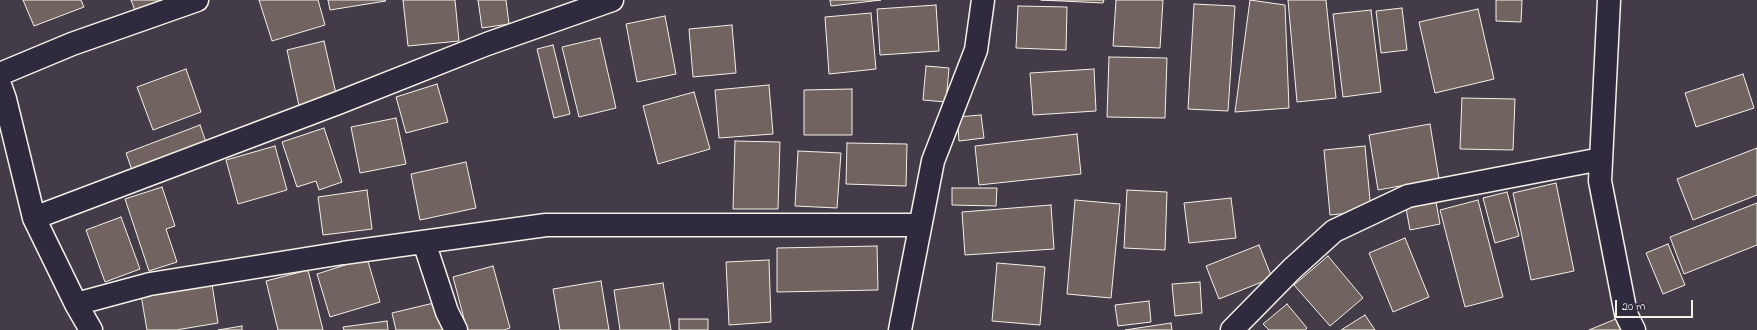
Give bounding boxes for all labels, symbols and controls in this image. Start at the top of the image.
scale bar [1617,292,1695,318]
text: 20 m [1622,298,1645,316]

